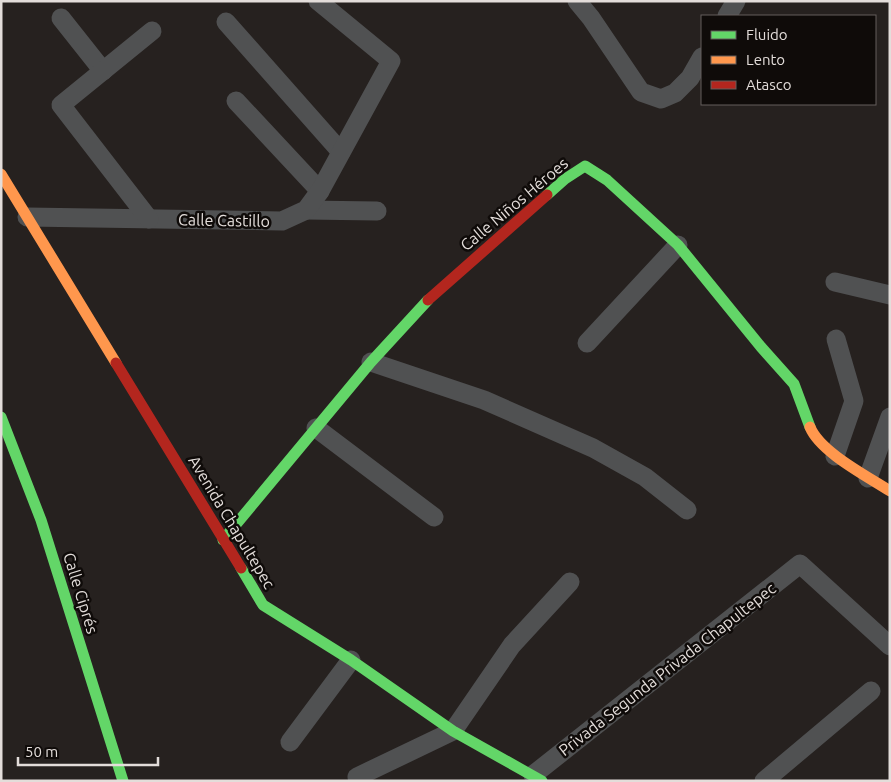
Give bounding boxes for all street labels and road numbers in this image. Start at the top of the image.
street label: Calle Niños Héroes [457,154,571,254]
street label: Calle Castillo [178,210,270,230]
street label: Avenida Chapultepec [185,452,279,592]
street label: Calle Ciprés [60,550,102,636]
street label: Privada Segunda Privada Chapultepec [555,578,779,759]

